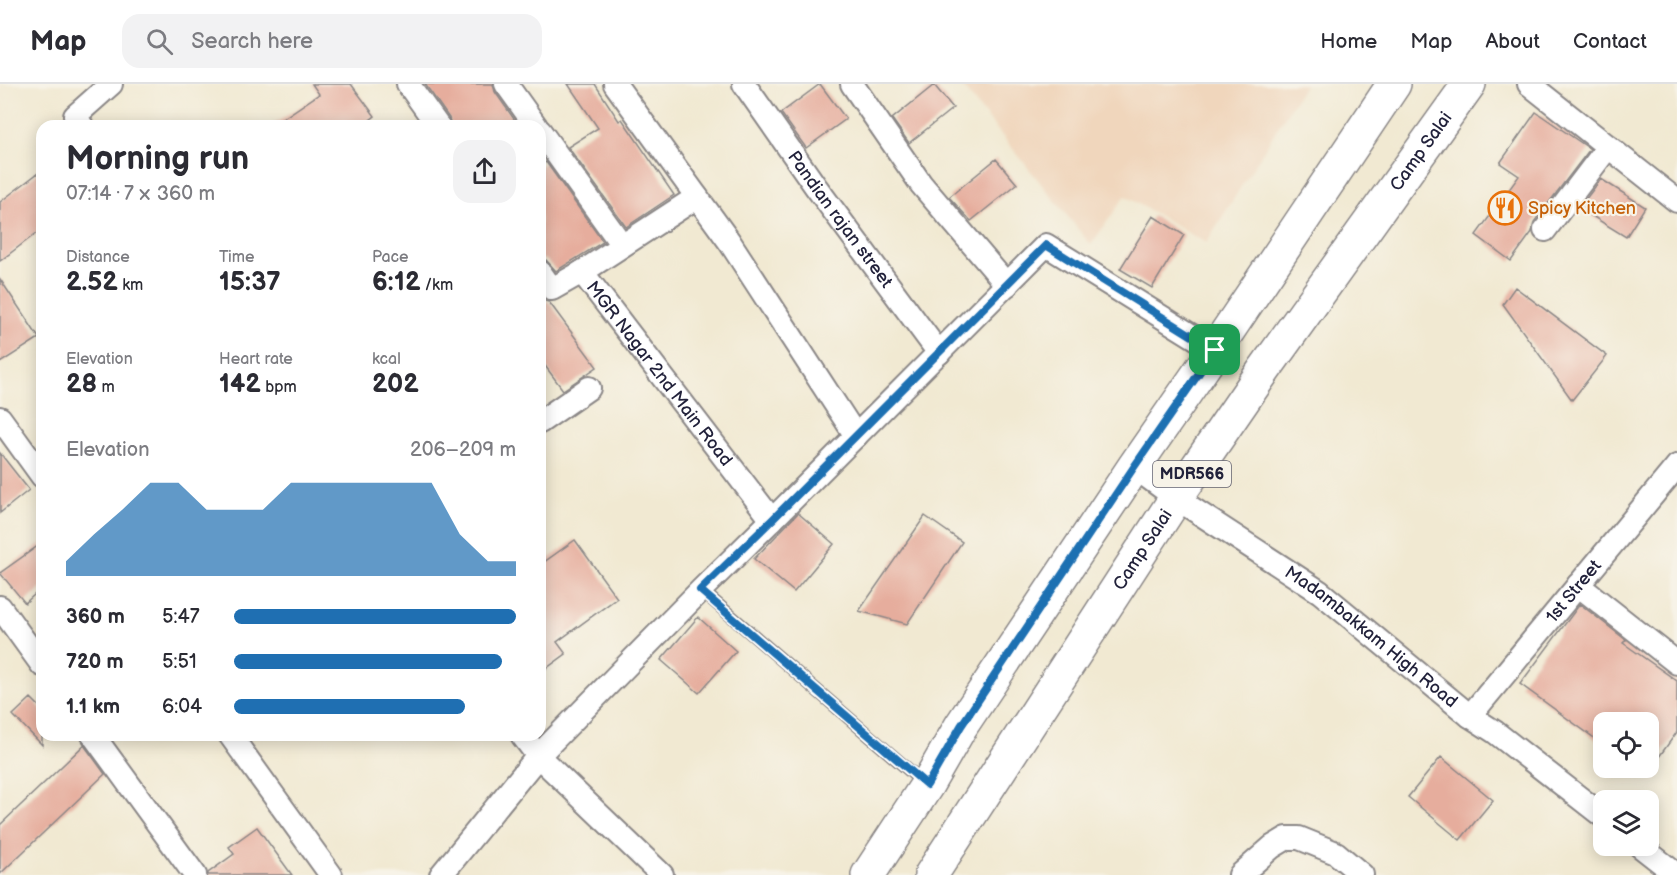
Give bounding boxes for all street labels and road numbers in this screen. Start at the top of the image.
street label: Camp Salai [1385,108,1456,195]
street label: Pandian rajan street [783,147,898,292]
street label: MGR Nagar 2nd Main Road [582,277,737,470]
road number: MDR566 [1153,461,1231,487]
street label: Camp Salai [1108,505,1176,594]
street label: 1st Street [1541,555,1606,627]
street label: Madambakkam High Road [1281,561,1462,712]

